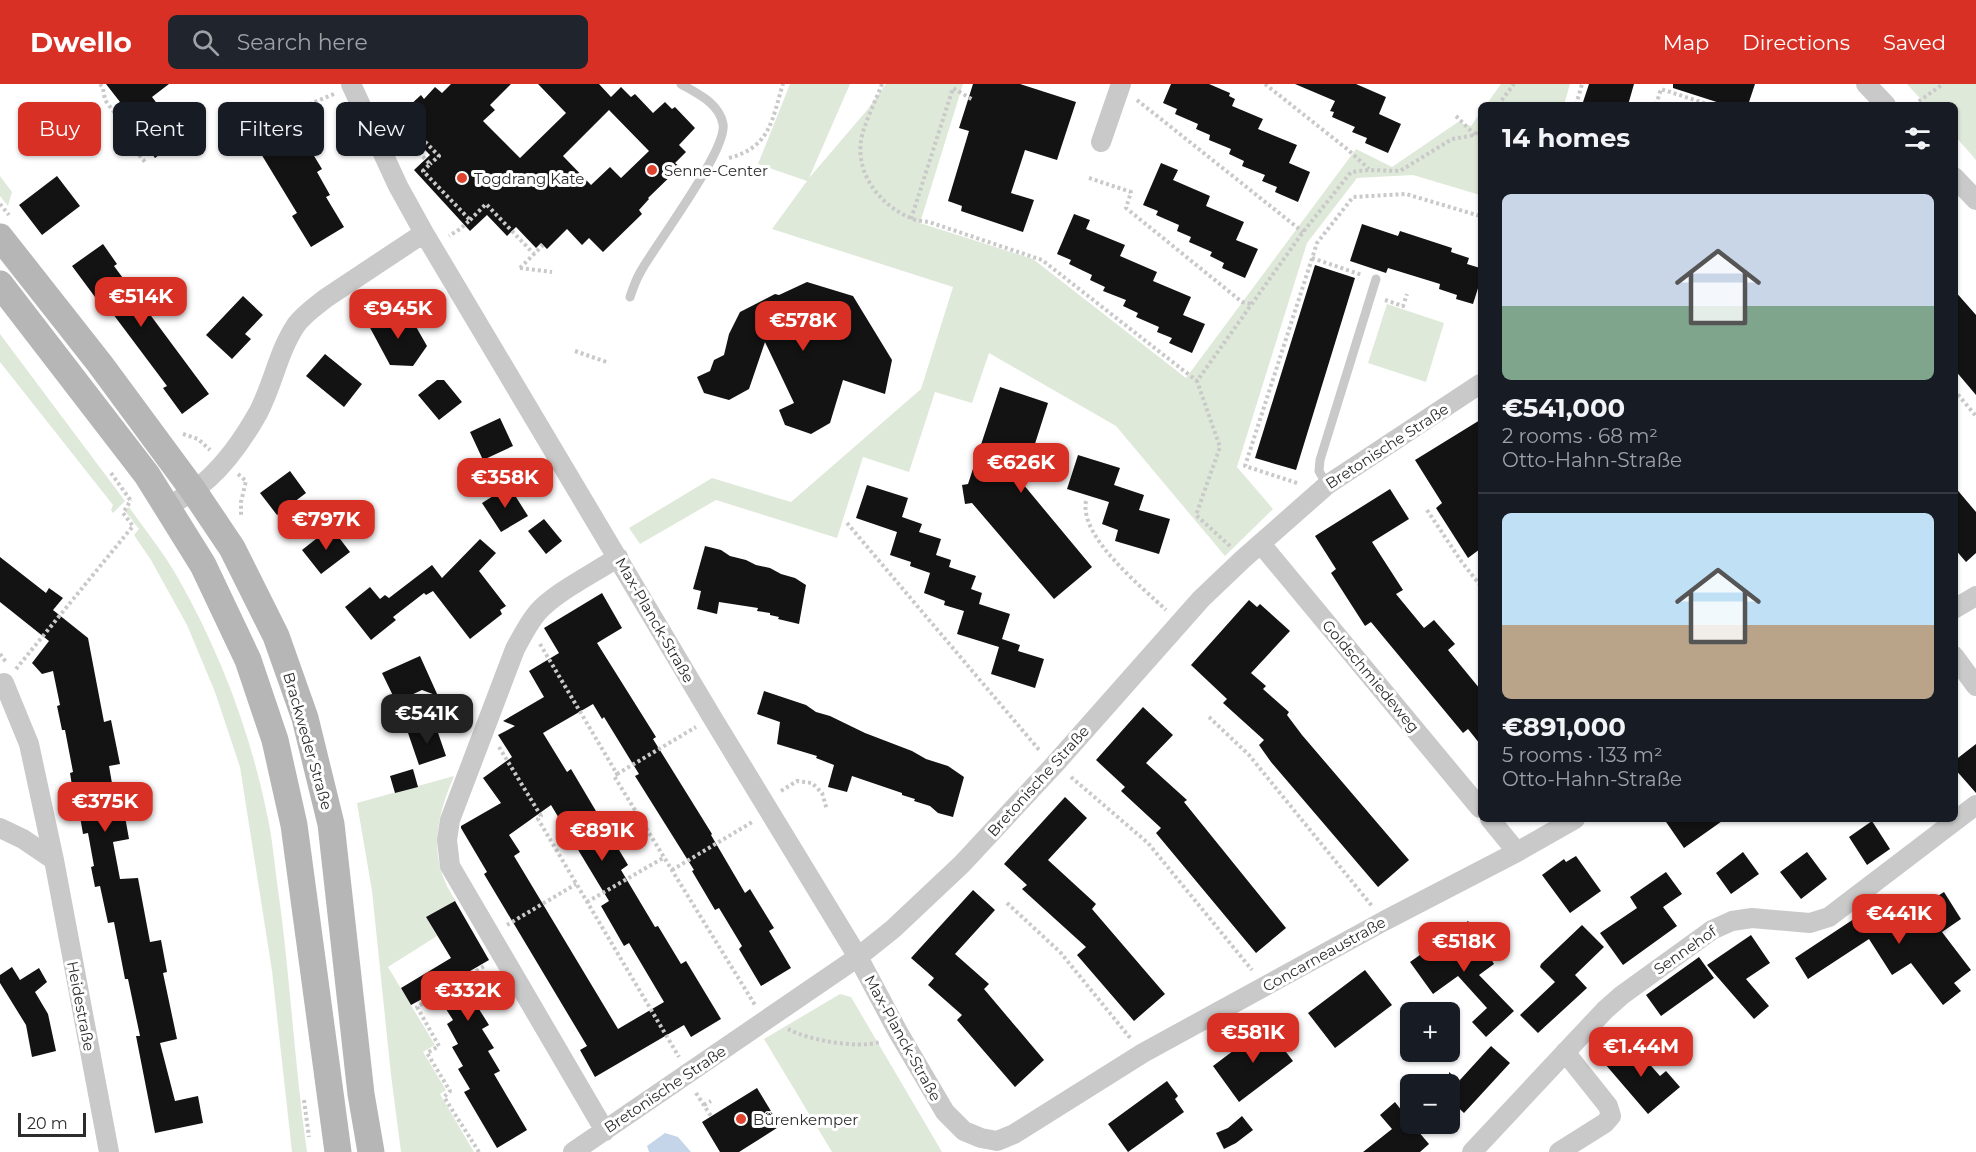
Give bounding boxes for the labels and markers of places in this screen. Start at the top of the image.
place label: Senne-Center [664,161,768,180]
marker: Senne-Center [645,163,659,177]
place label: Togdrang Kate [474,169,584,188]
marker: Togdrang Kate [455,171,469,185]
pin: €514K [99,277,183,328]
pin: €945K [356,289,440,340]
pin: €578K [761,301,845,352]
pin: €626K [979,443,1063,494]
pin: €358K [463,458,547,509]
pin: €797K [284,500,368,551]
pin: €541K [385,694,469,745]
pin: €375K [63,782,147,833]
pin: €891K [560,811,644,862]
pin: €441K [1857,894,1941,945]
pin: €518K [1422,922,1506,973]
pin: €332K [426,971,510,1022]
pin: €581K [1211,1013,1295,1064]
pin: €1.44M [1592,1027,1690,1078]
place label: Bürenkemper [753,1110,858,1129]
marker: Bürenkemper [734,1112,748,1126]

